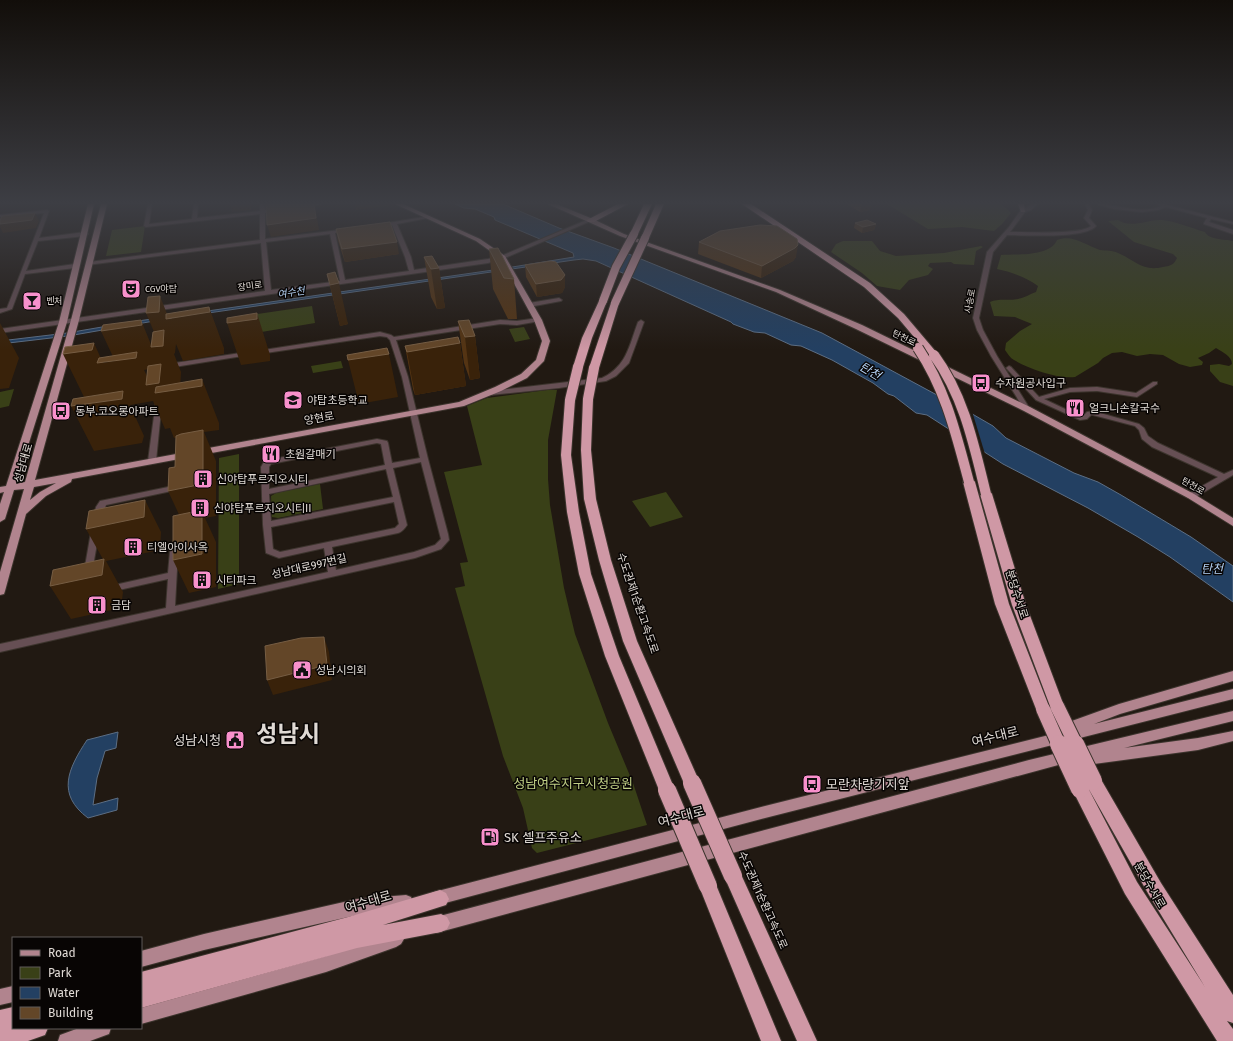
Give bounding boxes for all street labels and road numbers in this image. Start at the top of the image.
street label: 장미로 [237,279,263,293]
street label: 사송로 [963,288,977,314]
street label: 탄천로 [891,327,918,348]
street label: 양현로 [303,409,335,428]
street label: 성남대로 [12,442,35,484]
street label: 탄천로 [1180,475,1207,497]
street label: 성남대로997번길 [270,551,348,581]
street label: 수도권제1순환고속도로 [614,551,661,655]
street label: 분당수서로 [1003,568,1031,620]
street label: 여수대로 [970,723,1020,750]
street label: 여수대로 [656,803,706,830]
street label: 수도권제1순환고속도로 [735,849,790,951]
street label: 분당수서로 [1131,860,1168,910]
street label: 여수대로 [343,888,393,915]

